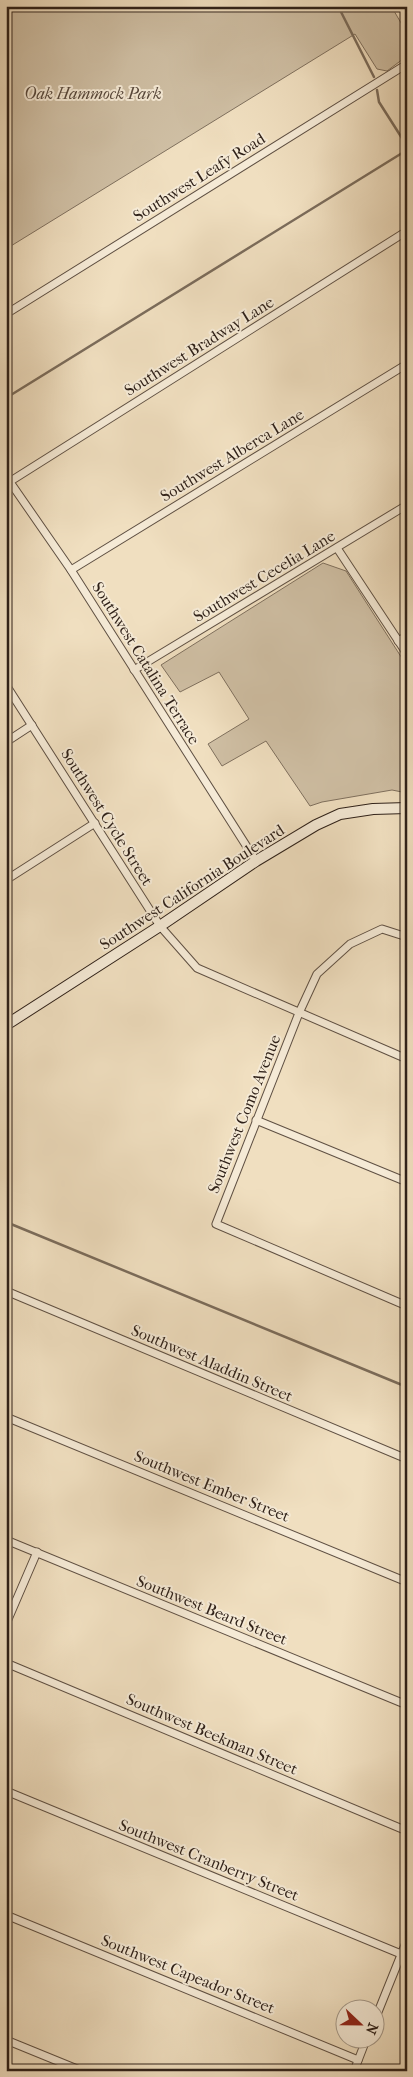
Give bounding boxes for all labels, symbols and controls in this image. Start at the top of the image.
park label: Oak Hammock Park [24,84,162,103]
street label: Southwest Leafy Road [129,129,269,225]
street label: Southwest Bradway Lane [121,292,277,400]
street label: Southwest Alberca Lane [157,405,307,505]
street label: Southwest Cecelia Lane [190,526,338,626]
street label: Southwest Catalina Terrace [88,578,204,748]
street label: Southwest Cycle Street [57,745,157,889]
street label: Southwest California Boulevard [96,820,288,954]
street label: Southwest Como Avenue [203,1032,285,1196]
street label: Southwest Aladdin Street [128,1320,296,1406]
street label: Southwest Ember Street [132,1446,293,1526]
street label: Southwest Beard Street [134,1571,290,1649]
street label: Southwest Beekman Street [123,1689,301,1779]
street label: Southwest Cranberry Street [116,1815,302,1905]
street label: Southwest Capeador Street [98,1930,278,2018]
north arrow [336,2000,386,2050]
text: N [362,2021,381,2037]

